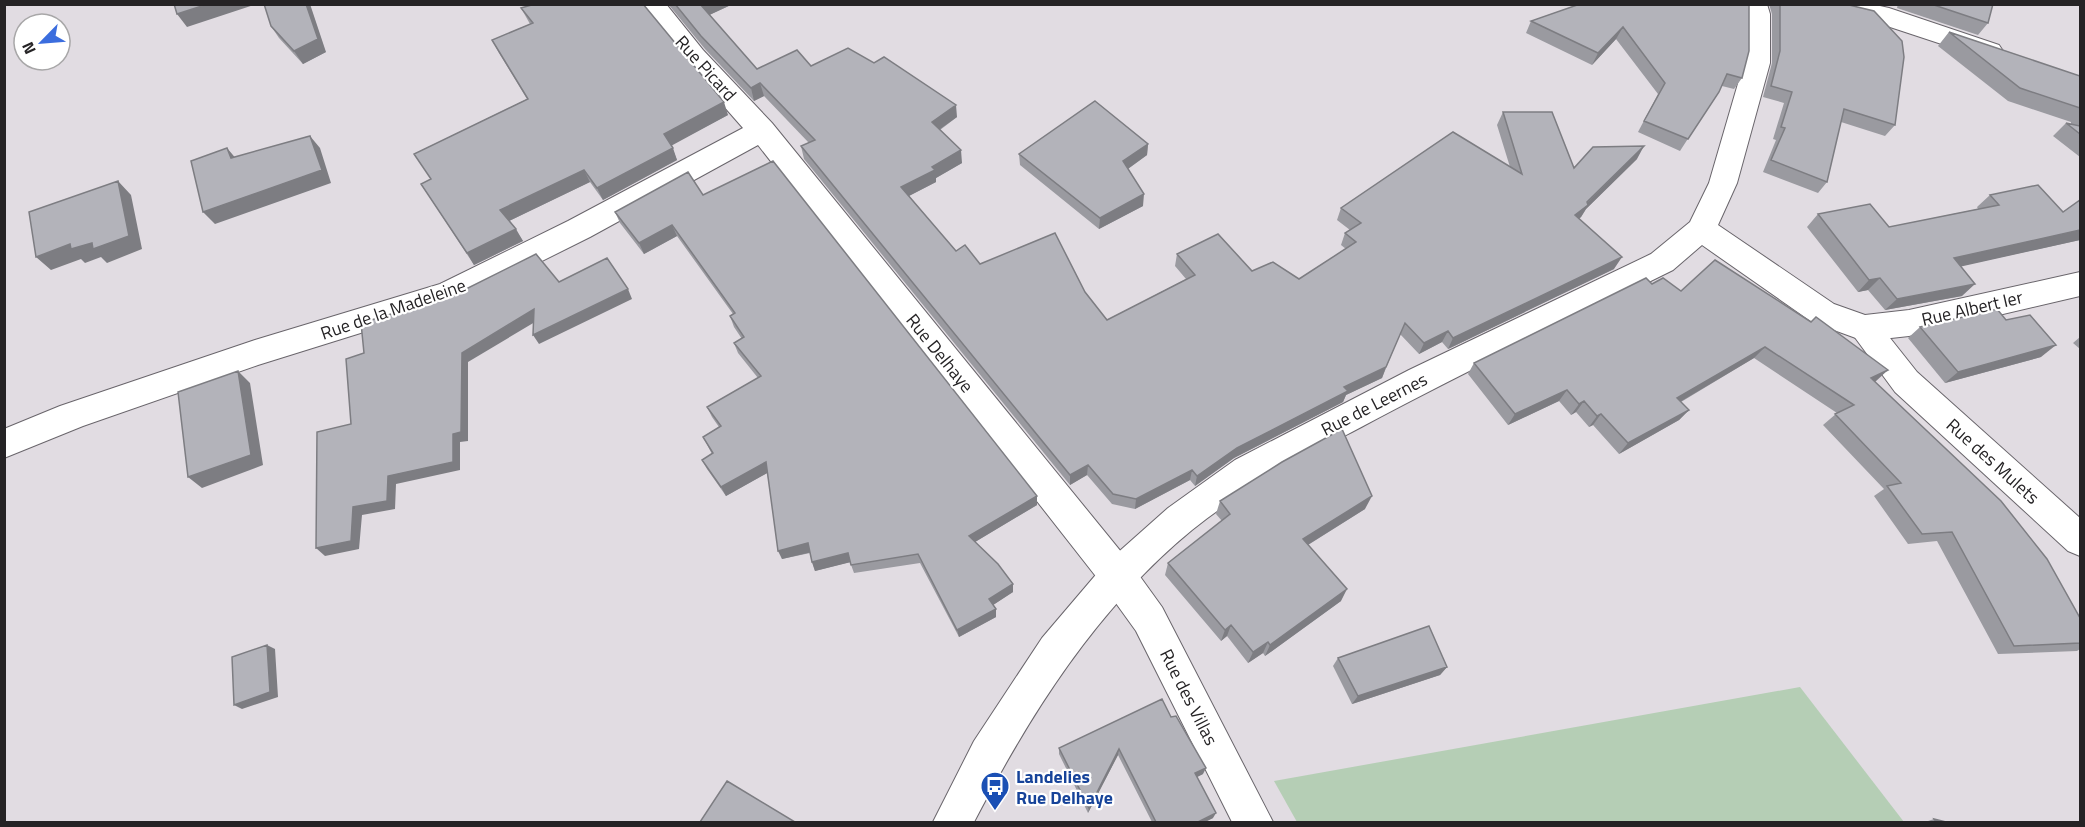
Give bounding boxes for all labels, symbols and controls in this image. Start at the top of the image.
north arrow [12,12,72,72]
street label: Rue Picard [669,29,743,107]
text: N [15,38,42,58]
street label: Rue de la Madeleine [317,271,469,347]
street label: Rue Albert Ier [1919,283,2025,333]
street label: Rue Delhaye [900,308,980,398]
street label: Rue de Leernes [1316,366,1432,442]
street label: Rue des Mulets [1940,412,2046,510]
street label: Rue des Villas [1153,644,1225,750]
place label: Landelies Rue Delhaye [1016,763,1113,811]
bus stop icon: Landelies Rue Delhaye [979,770,1011,812]

